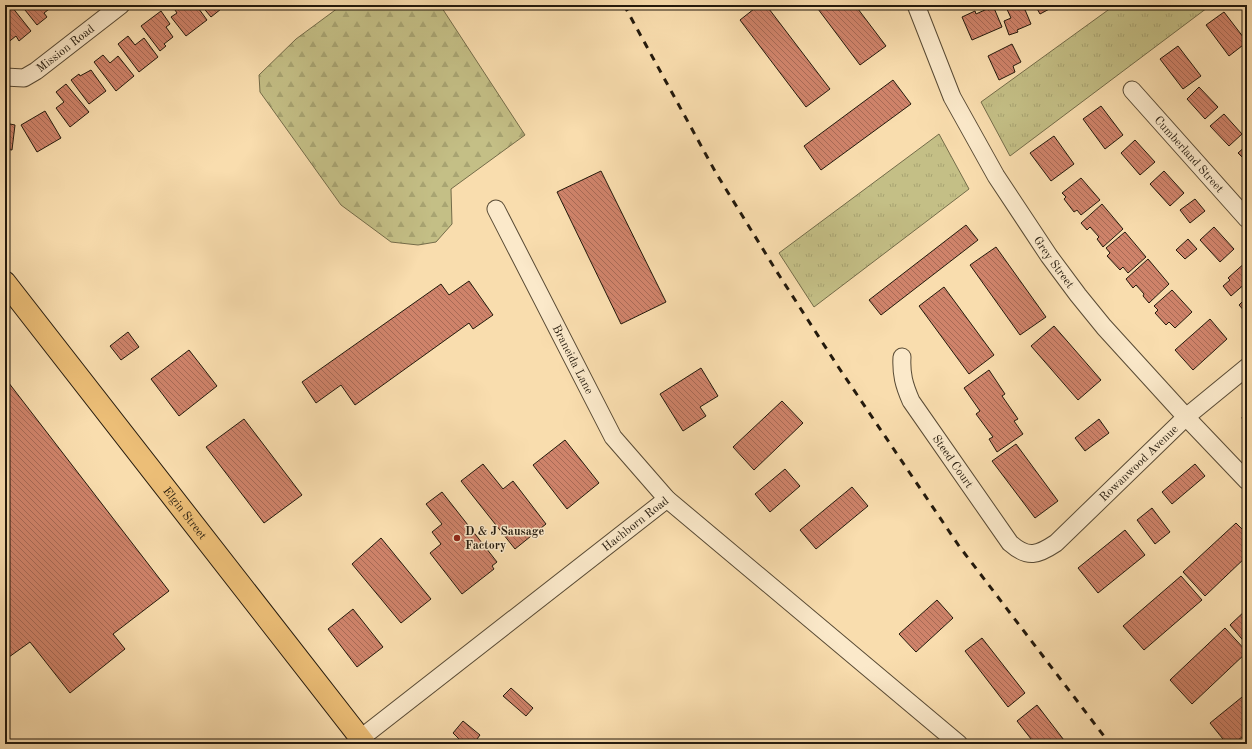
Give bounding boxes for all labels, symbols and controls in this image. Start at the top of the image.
street label: Mission Road [35,23,97,75]
street label: Cumberland Street [1151,114,1225,195]
street label: Grey Street [1031,234,1076,291]
street label: Braneida Lane [550,323,595,397]
street label: Rowanwood Avenue [1098,423,1181,504]
street label: Steed Court [930,433,975,491]
street label: Elgin Street [160,485,208,542]
street label: Hachborn Road [600,495,671,554]
place label: D & J Sausage Factory [465,526,544,552]
marker: D & J Sausage Factory [452,533,462,543]

